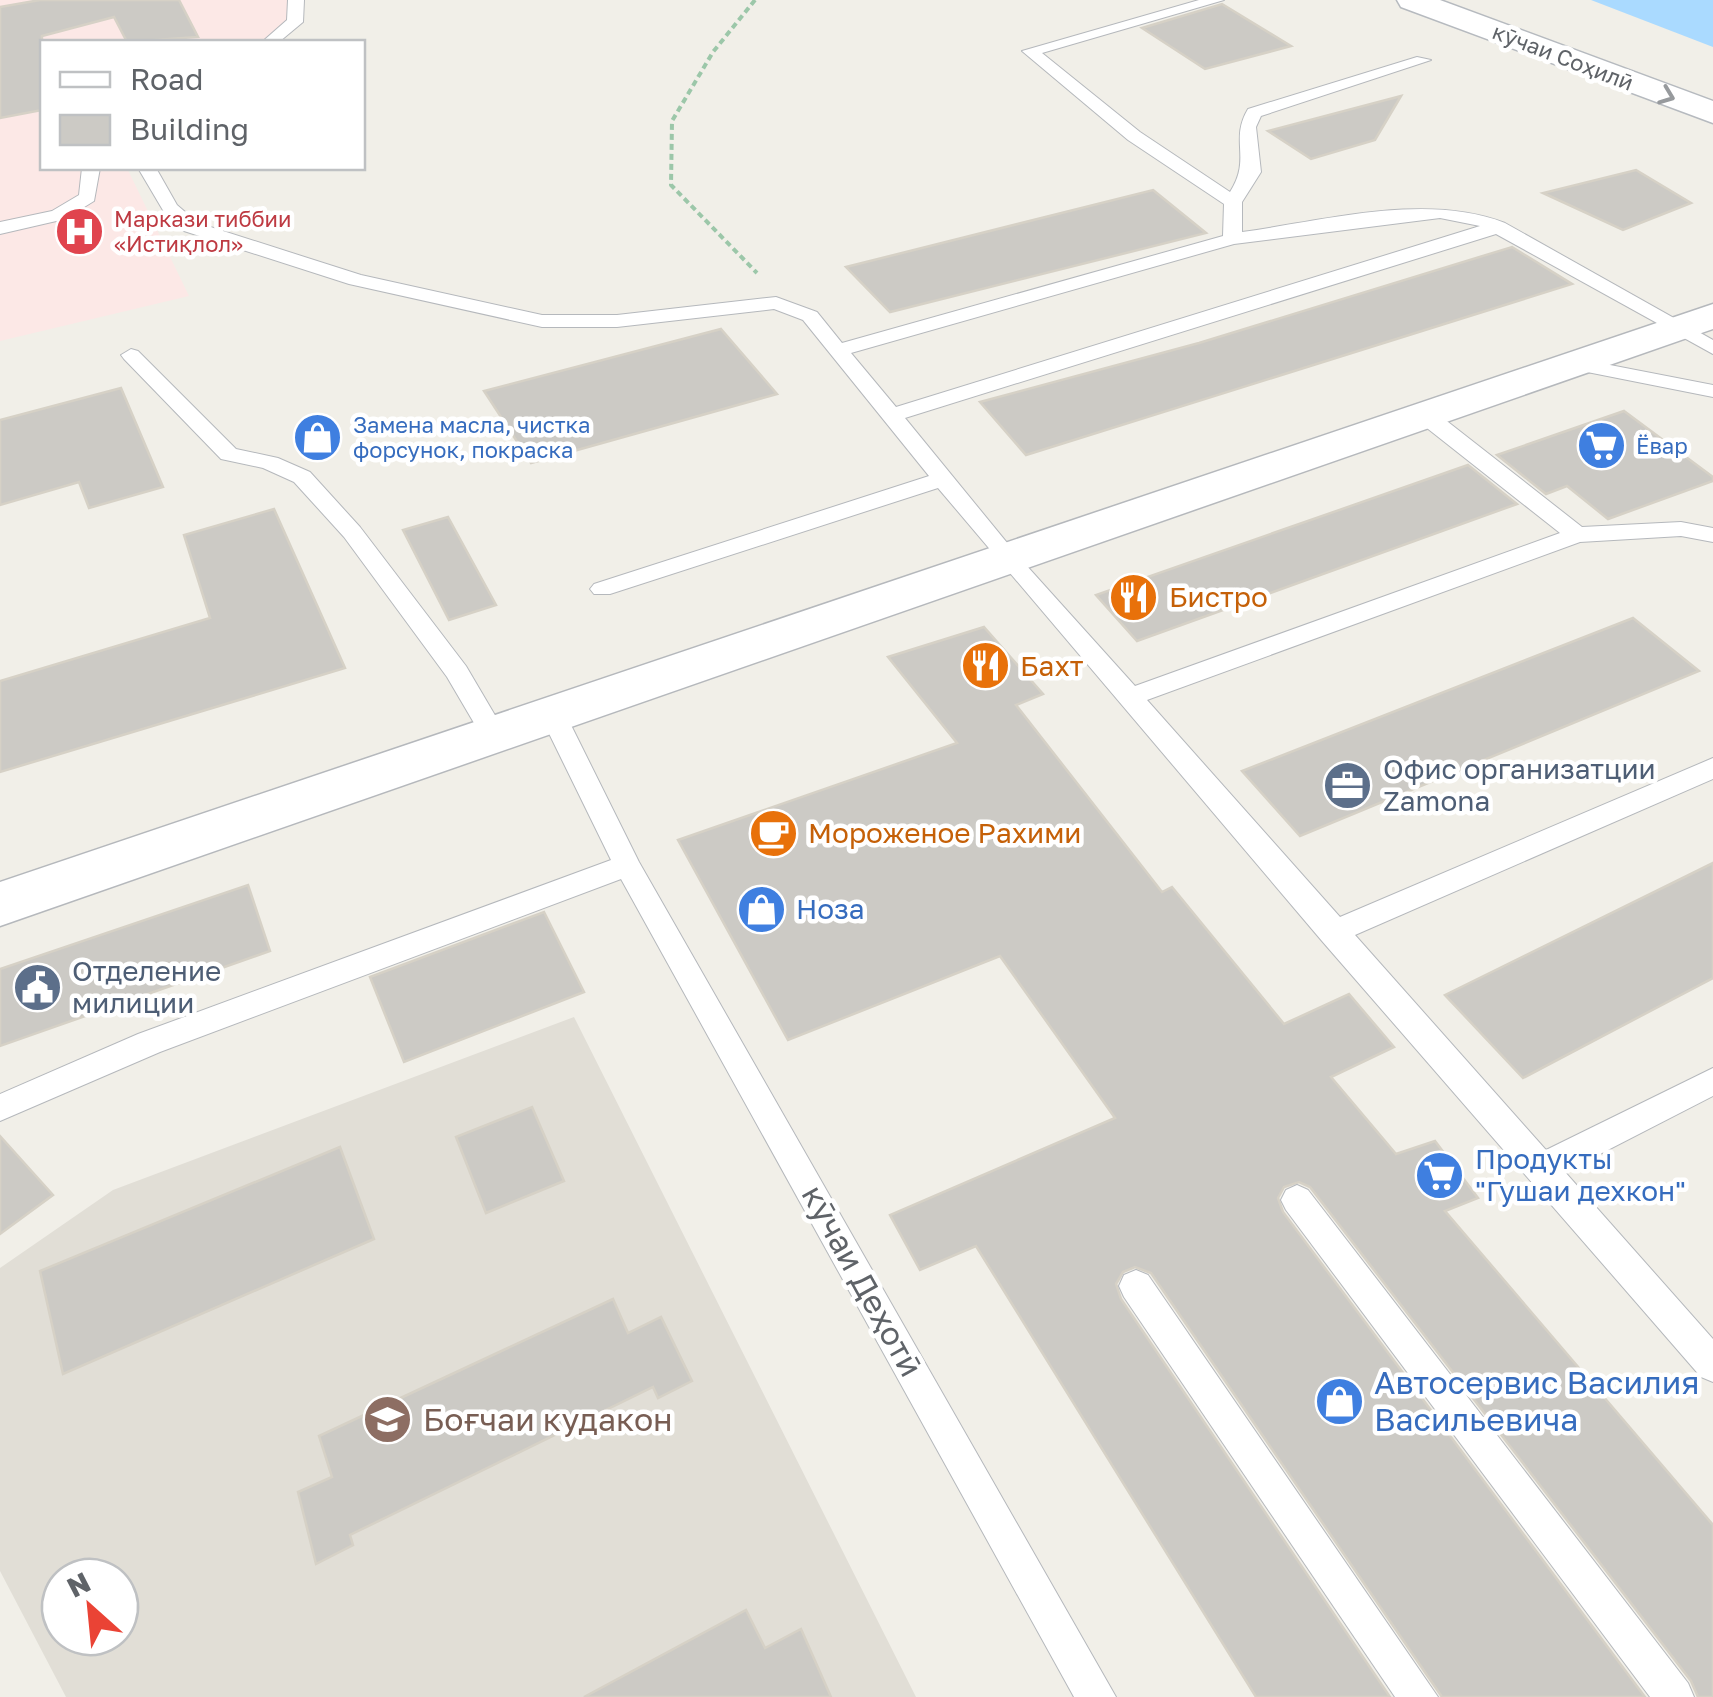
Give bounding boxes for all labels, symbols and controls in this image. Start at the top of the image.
street label: кӯчаи Соҳилӣ [1489,17,1638,96]
legend [40,40,365,170]
text: Road [130,61,204,97]
one-way arrow [1658,84,1675,105]
text: Building [130,111,249,147]
place label: Маркази тиббии «Истиқлол» [114,205,291,257]
hospital icon: Маркази тиббии «Истиқлол» [53,206,105,258]
place label: Замена масла, чистка форсунок, покраска [353,411,590,463]
shop icon: Замена масла, чистка форсунок, покраска [292,412,344,464]
supermarket icon: Ёвар [1575,420,1627,472]
place label: Ёвар [1636,432,1688,459]
restaurant icon: Бистро [1108,571,1160,623]
place label: Бистро [1169,580,1268,613]
restaurant icon: Бахт [959,640,1011,692]
place label: Бахт [1020,649,1084,682]
place label: Офис организатции Zamona [1383,752,1656,817]
office icon: Офис организатции Zamona [1322,759,1374,811]
cafe icon: Мороженое Рахими [747,807,799,859]
place label: Мороженое Рахими [808,816,1081,849]
shop icon: Ноза [735,883,787,935]
place label: Ноза [796,892,865,925]
place label: Отделение милиции [72,954,221,1019]
public building icon: Отделение милиции [11,961,63,1013]
place label: Продукты "Гушаи дехкон" [1475,1142,1686,1207]
supermarket icon: Продукты "Гушаи дехкон" [1414,1149,1466,1201]
street label: кӯчаи Деҳотӣ [795,1178,931,1383]
place label: Автосервис Василия Васильевича [1374,1363,1699,1438]
shop icon: Автосервис Василия Васильевича [1313,1375,1365,1427]
school or university icon: Боғчаи кудакон [362,1394,414,1446]
place label: Боғчаи кудакон [423,1400,673,1438]
north arrow [40,1557,140,1657]
text: N [61,1565,95,1604]

